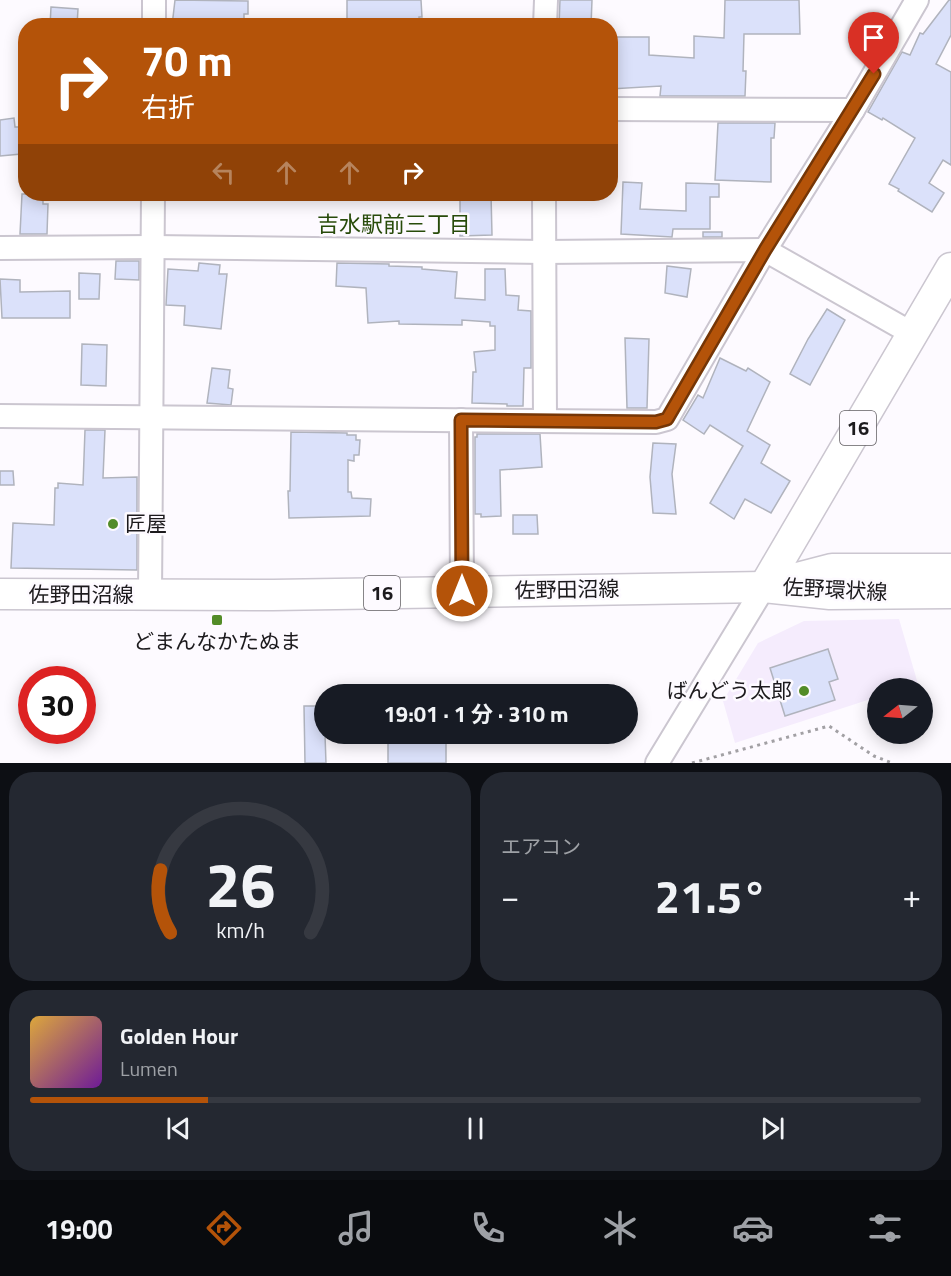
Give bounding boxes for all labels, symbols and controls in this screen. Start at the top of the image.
pin [848,12,899,74]
icon: arrive [857,21,890,54]
text: 70 m [141,28,233,92]
icon: right [42,42,120,120]
text: 右折 [141,86,195,127]
icon: left [207,156,240,189]
icon: ahead [270,156,303,189]
icon: ahead [333,156,366,189]
icon: right [396,156,429,189]
district label: 吉水駅前三丁目 [317,207,471,241]
road number: 16 [840,411,876,445]
place label: 匠屋 [125,507,167,539]
marker: 匠屋 [106,517,120,531]
position arrow [430,559,494,623]
street label: 佐野環状線 [782,570,888,608]
street label: 佐野田沼線 [514,572,620,606]
road number: 16 [364,576,400,610]
street label: 佐野田沼線 [29,578,134,610]
marker: どまんなかたぬま [210,613,224,627]
place label: どまんなかたぬま [133,625,301,657]
speed limit sign: 30 [18,666,96,744]
place label: ばんどう太郎 [667,674,792,706]
north arrow [867,678,933,744]
map controls [867,678,933,744]
marker: ばんどう太郎 [797,684,811,698]
text: 19:01 · 1 分 · 310 m [384,697,568,731]
text: エアコン [501,831,581,862]
text: 26 [205,836,275,931]
text: 21.5° [655,862,767,930]
text: − [501,871,519,921]
text: + [903,871,921,921]
text: km/h [216,915,264,947]
text: Golden Hour [120,1019,238,1053]
text: Lumen [120,1053,178,1084]
icon: previous [162,1112,195,1145]
icon: pause [459,1112,492,1145]
icon: next [756,1112,789,1145]
icon: directions [203,1207,245,1249]
icon: music [335,1207,377,1249]
icon: phone [467,1207,509,1249]
icon: climate [599,1207,641,1249]
icon: car [732,1207,774,1249]
icon: filters [864,1207,906,1249]
text: 19:00 [45,1208,113,1249]

